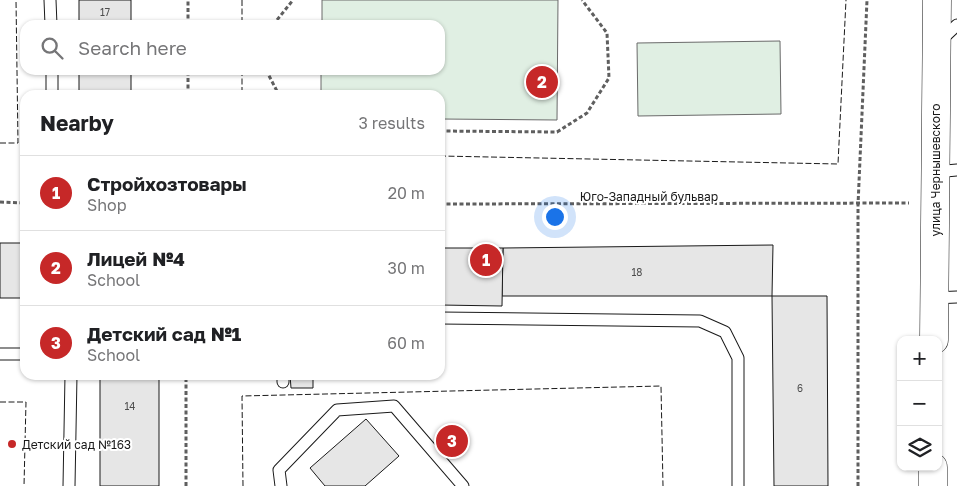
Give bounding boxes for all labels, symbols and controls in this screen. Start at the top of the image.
house number: 17 [100,6,110,18]
search box [20,20,445,75]
icon: search [38,34,66,62]
text: Search here [78,36,187,59]
pin: 2 [526,63,558,101]
street label: улица Чернышевского [928,103,943,237]
text: Nearby [40,110,114,136]
text: 3 results [358,113,425,133]
text: Стройхозтовары [87,172,247,195]
text: 1 [52,183,60,203]
text: 20 m [388,183,425,203]
street label: Юго-Западный бульвар [580,189,718,204]
text: Shop [87,195,127,215]
your location [542,204,568,230]
pin: 1 [470,241,502,279]
text: Лицей №4 [87,247,185,270]
text: 2 [51,258,61,278]
text: 30 m [388,258,425,278]
house number: 18 [632,266,642,278]
text: School [87,270,140,290]
text: Детский сад №1 [87,322,241,345]
text: 3 [51,333,61,353]
text: 60 m [387,333,425,353]
map controls [897,336,942,471]
button: + [897,336,942,381]
text: School [87,345,140,365]
button: − [897,381,942,426]
house number: 6 [797,382,803,394]
house number: 14 [125,400,135,412]
pin: 3 [436,422,468,460]
button: layers [897,426,942,471]
place label: Детский сад №163 [22,437,131,452]
marker: Детский сад №163 [6,438,18,450]

